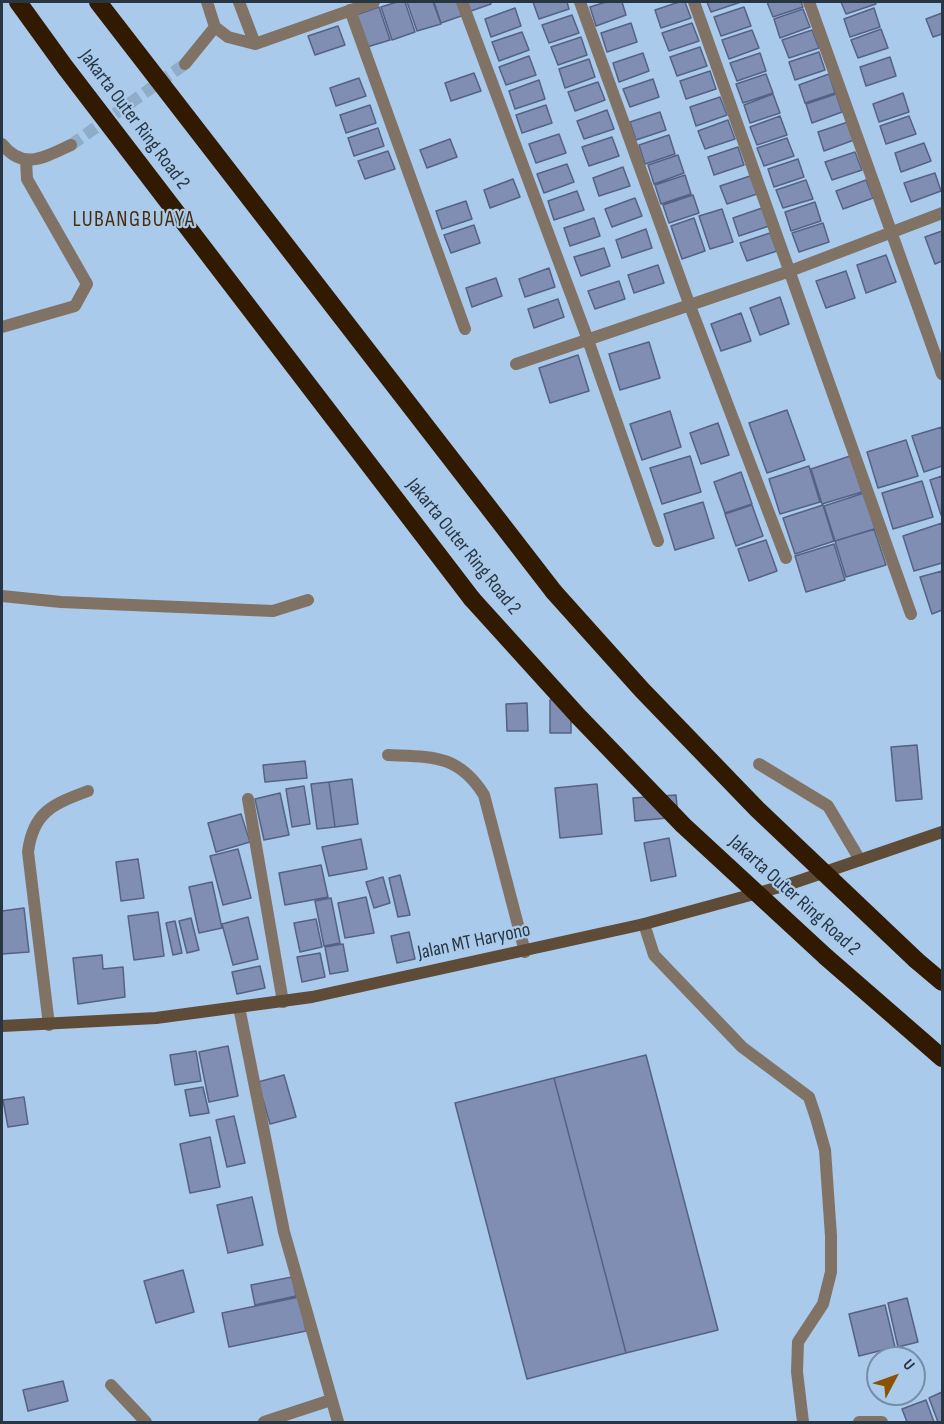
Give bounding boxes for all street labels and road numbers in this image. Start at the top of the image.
street label: Jakarta Outer Ring Road 2 [74,45,194,195]
street label: Jakarta Outer Ring Road 2 [401,474,525,620]
street label: Jakarta Outer Ring Road 2 [723,831,865,961]
street label: Jalan MT Haryono [415,918,533,966]

